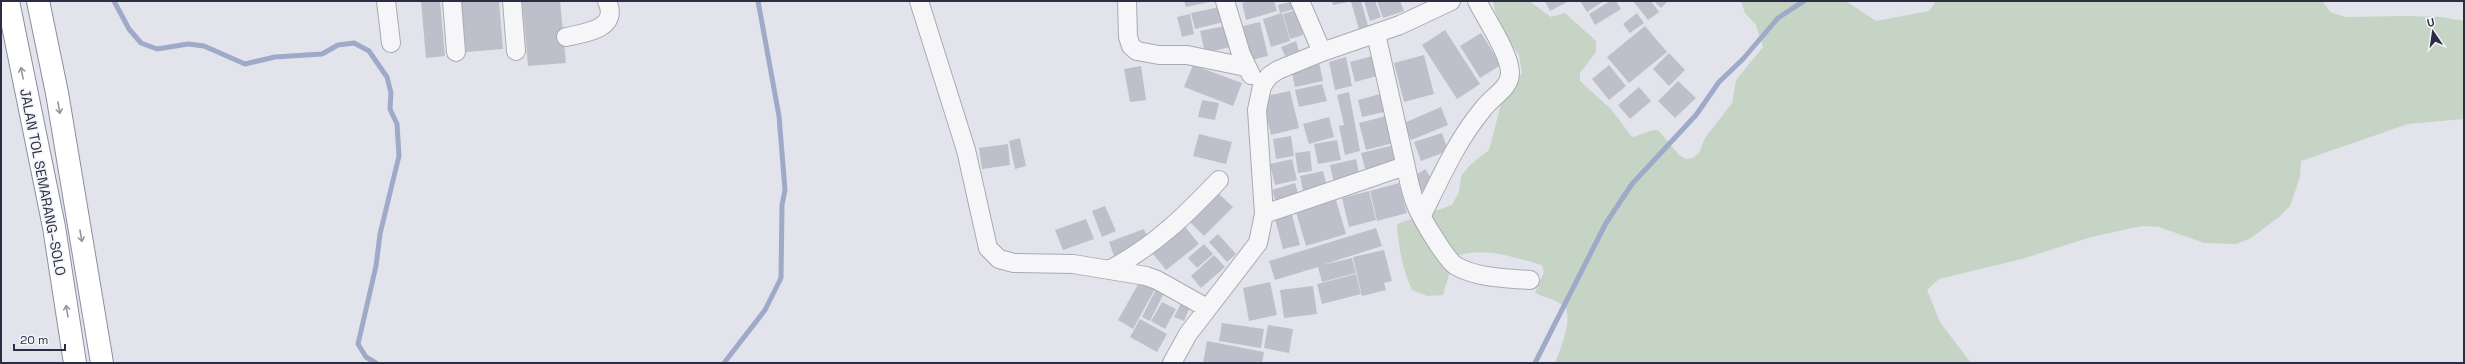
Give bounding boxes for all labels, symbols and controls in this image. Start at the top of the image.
north arrow [2413,12,2453,52]
text: U [2426,15,2436,30]
one-way arrow [18,67,26,80]
street label: JALAN TOL SEMARANG–SOLO [16,87,70,277]
one-way arrow [55,101,63,114]
one-way arrow [77,229,85,242]
one-way arrow [63,305,71,318]
scale bar [14,326,65,352]
text: 20 m [20,332,48,348]

